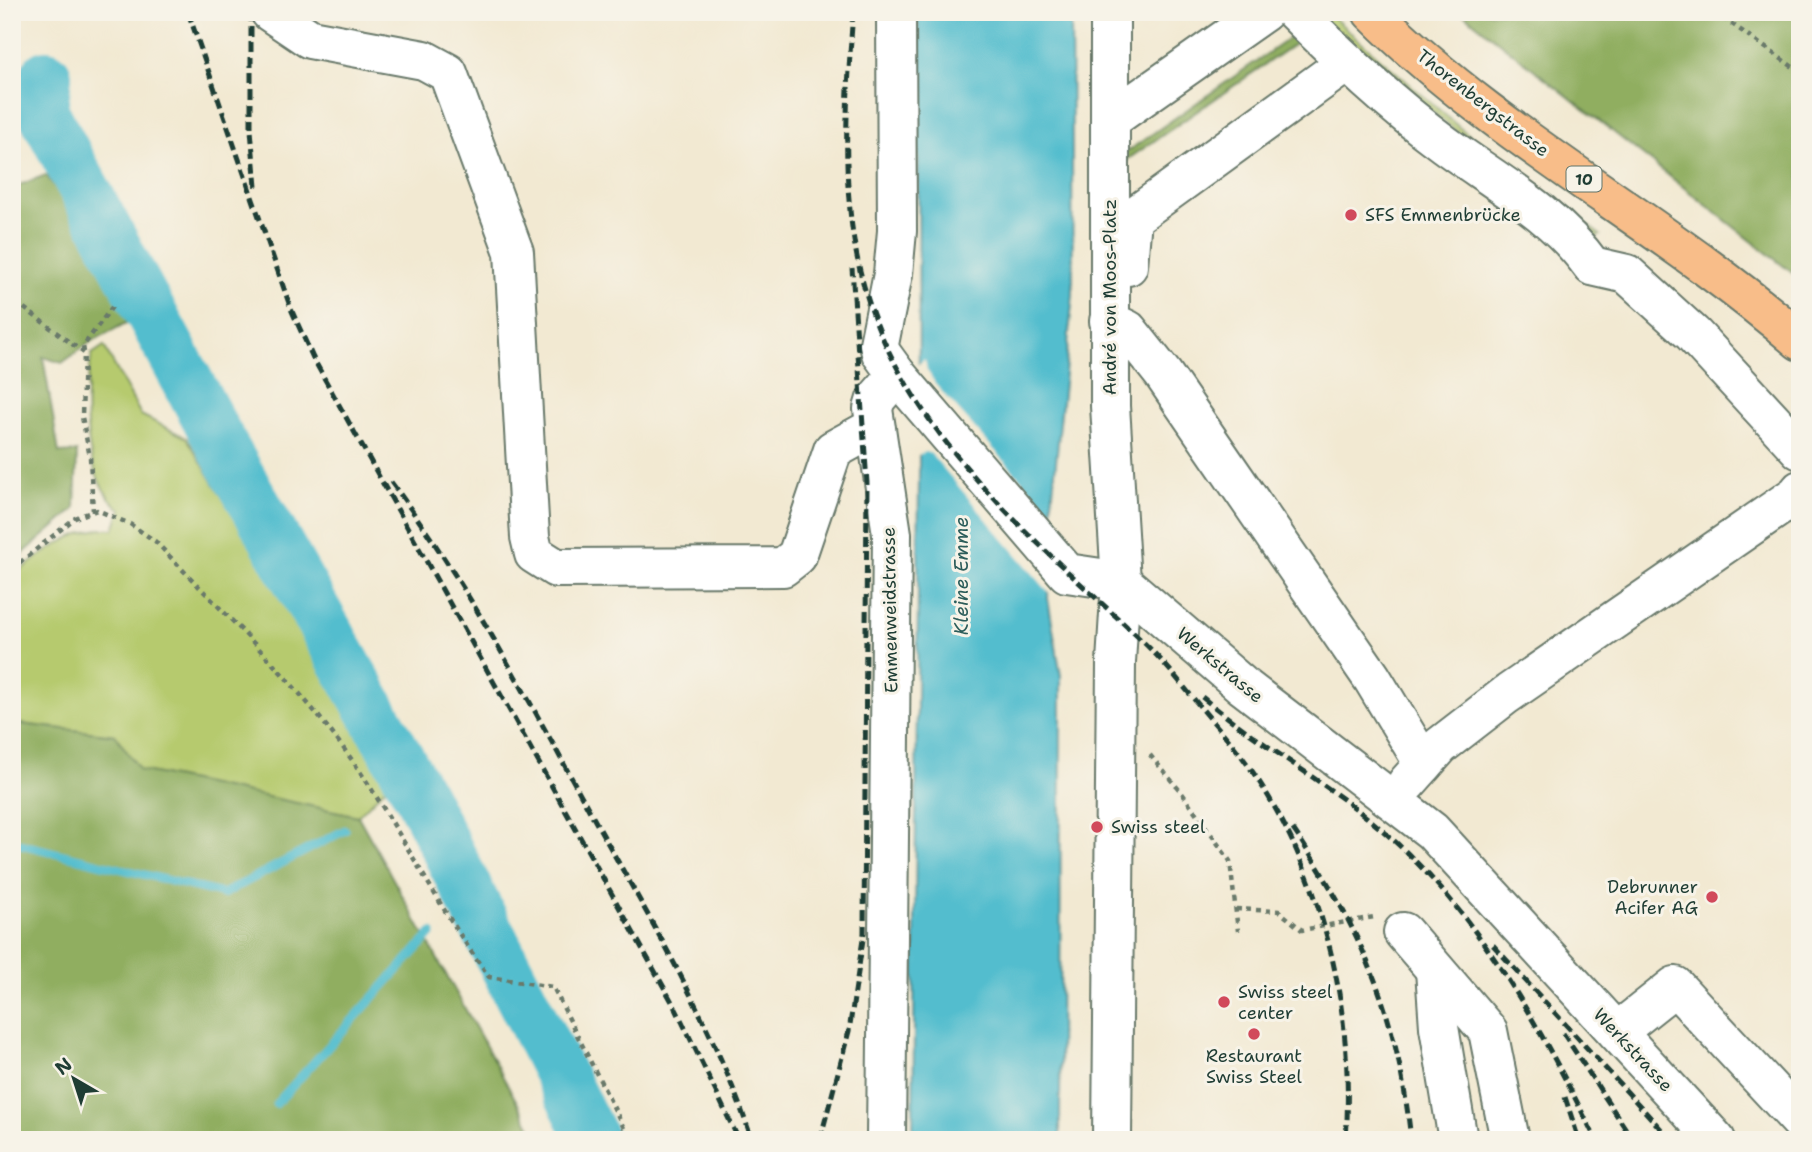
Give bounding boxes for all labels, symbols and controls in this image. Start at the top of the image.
street label: Thorenbergstrasse [1412,44,1554,162]
road number: 10 [1566,167,1602,192]
street label: André von Moos-Platz [1098,199,1122,395]
place label: SFS Emmenbrücke [1365,203,1521,227]
marker: SFS Emmenbrücke [1343,207,1359,223]
water label: Kleine Emme [949,517,974,635]
street label: Emmenweidstrasse [877,527,903,693]
street label: Werkstrasse [1172,622,1268,708]
place label: Swiss steel [1111,815,1206,839]
marker: Swiss steel [1089,819,1105,835]
place label: Debrunner Acifer AG [1607,875,1698,920]
marker: Debrunner Acifer AG [1704,889,1720,905]
place label: Swiss steel center [1238,980,1333,1025]
marker: Swiss steel center [1216,994,1232,1010]
street label: Werkstrasse [1588,1003,1678,1097]
marker: Restaurant Swiss Steel [1246,1026,1262,1042]
north arrow [38,1044,108,1114]
place label: Restaurant Swiss Steel [1206,1044,1303,1089]
text: N [50,1052,77,1081]

